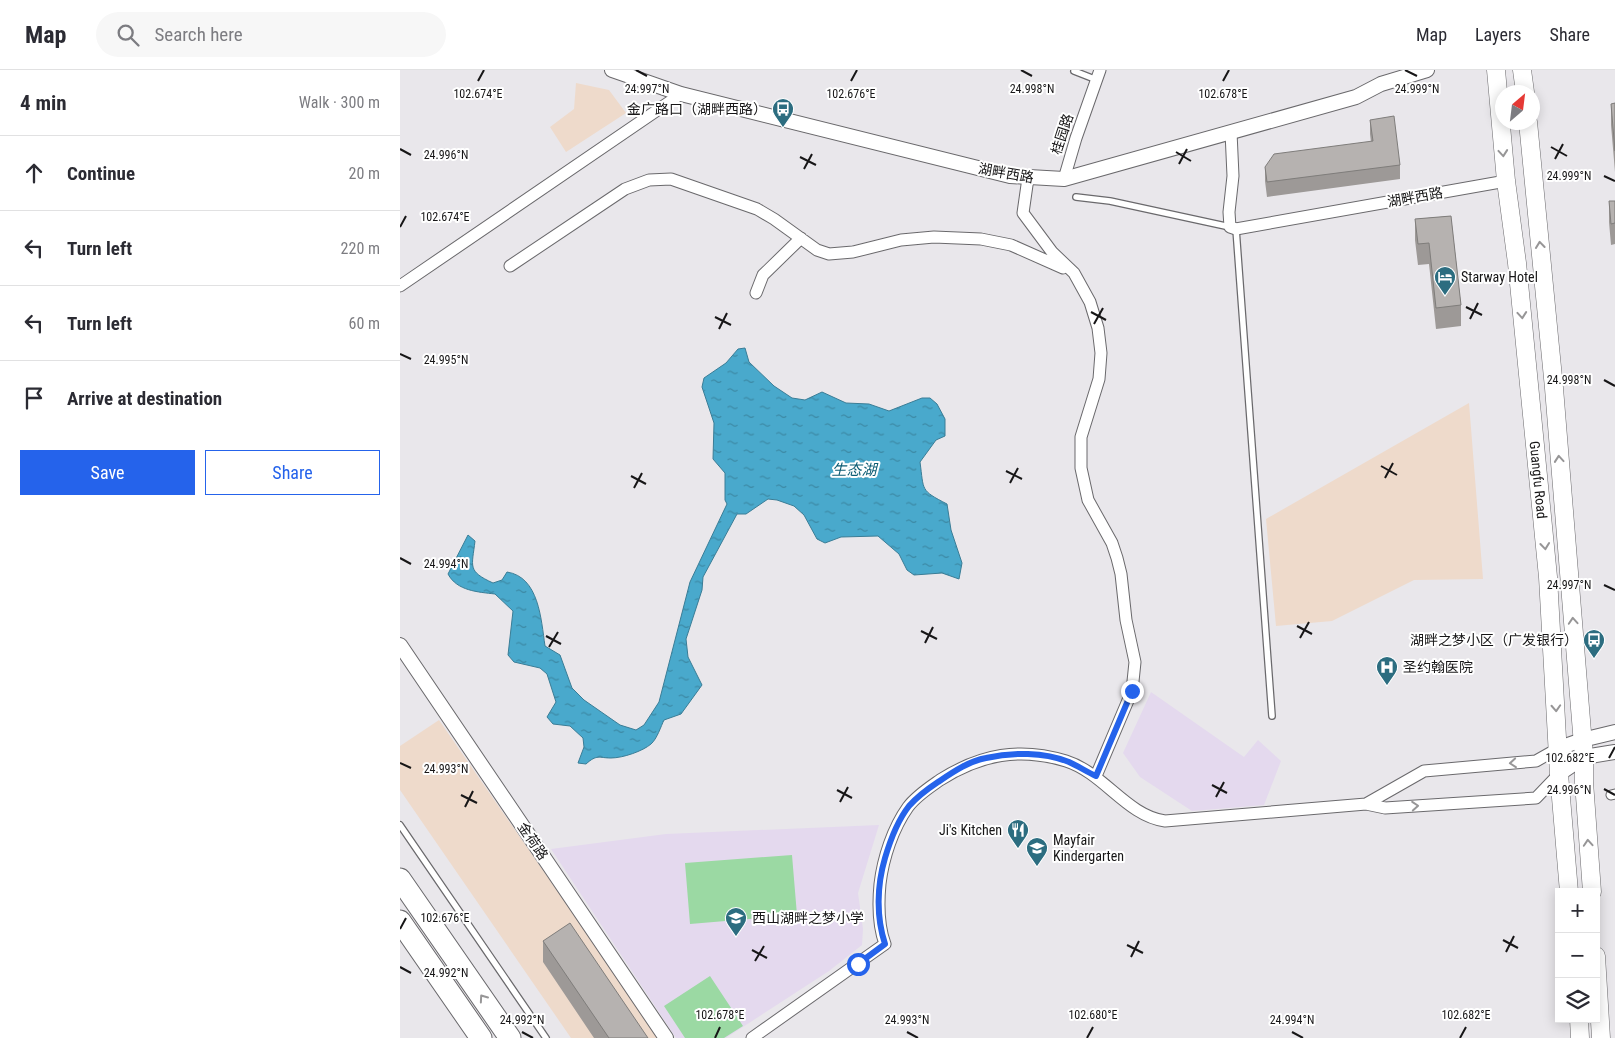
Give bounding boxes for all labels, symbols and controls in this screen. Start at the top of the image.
search box [96,12,446,57]
text: Map [25,21,66,49]
icon: search [114,21,142,49]
text: Search here [154,23,243,46]
text: Map [1416,24,1447,45]
text: Layers [1475,24,1522,45]
text: Share [1550,24,1590,45]
text: 24.997°N [625,82,669,96]
text: 24.998°N [1010,82,1054,96]
text: 24.999°N [1395,82,1439,96]
north arrow [1495,85,1540,130]
text: 102.674°E [453,87,503,101]
text: 102.676°E [826,87,876,101]
text: 102.678°E [1198,87,1248,101]
text: 4 min [20,91,67,115]
text: Walk · 300 m [299,93,380,112]
bus stop icon: 金广路口（湖畔西路） [771,97,795,128]
place label: 金广路口（湖畔西路） [627,101,767,117]
street label: 桂园路 [1048,112,1076,156]
text: 24.996°N [424,148,468,162]
one-way arrow [1498,150,1509,158]
icon: ahead [20,159,48,187]
street label: 湖畔西路 [977,160,1035,186]
text: Continue [67,162,135,185]
text: 20 m [348,164,380,183]
text: 24.999°N [1547,169,1591,183]
street label: 湖畔西路 [1386,184,1444,210]
text: 102.674°E [420,210,470,224]
icon: left [20,234,48,262]
text: Turn left [67,237,132,260]
text: 220 m [341,239,380,258]
one-way arrow [1534,241,1545,249]
hotel icon: Starway Hotel [1433,265,1457,296]
place label: Starway Hotel [1461,269,1538,285]
icon: left [20,309,48,337]
one-way arrow [1516,311,1527,319]
text: Turn left [67,312,132,335]
text: 60 m [348,314,380,333]
text: 24.995°N [424,353,468,367]
text: 24.998°N [1547,373,1591,387]
icon: arrive [20,384,48,412]
text: Arrive at destination [67,387,222,410]
street label: Guangfu Road [1527,440,1550,519]
button: Save [20,450,195,495]
button: Share [205,450,380,495]
one-way arrow [1554,455,1565,463]
water label: 生态湖 [831,461,878,479]
one-way arrow [1539,543,1550,551]
text: 24.994°N [424,557,468,571]
text: 24.997°N [1547,578,1591,592]
one-way arrow [1567,617,1578,625]
bus stop icon: 湖畔之梦小区（广发银行） [1582,628,1606,659]
place label: 湖畔之梦小区（广发银行） [1410,632,1578,648]
hospital icon: 圣约翰医院 [1375,655,1399,686]
place label: 圣约翰医院 [1403,659,1473,675]
route end [1121,680,1144,703]
one-way arrow [1551,705,1562,713]
text: 102.682°E [1545,751,1595,765]
one-way arrow [1509,757,1517,768]
text: 24.993°N [424,762,468,776]
text: 24.996°N [1547,783,1591,797]
one-way arrow [1411,801,1419,812]
restaurant icon: Ji's Kitchen [1006,818,1030,849]
street label: 金荷路 [515,819,551,863]
place label: Ji's Kitchen [939,822,1002,838]
place label: Mayfair Kindergarten [1053,832,1124,864]
school or university icon: Mayfair Kindergarten [1025,836,1049,867]
one-way arrow [1583,839,1594,847]
map controls [1555,888,1600,1023]
button: + [1555,888,1600,933]
school or university icon: 西山湖畔之梦小学 [724,906,748,937]
place label: 西山湖畔之梦小学 [752,910,864,926]
text: 102.676°E [420,911,470,925]
button: − [1555,933,1600,978]
route start [847,953,870,976]
text: 24.992°N [424,966,468,980]
button: layers [1555,978,1600,1023]
one-way arrow [480,994,489,1004]
text: 102.678°E [695,1008,745,1022]
text: 102.680°E [1068,1008,1118,1022]
text: 102.682°E [1441,1008,1491,1022]
text: 24.992°N [500,1013,544,1027]
text: 24.993°N [885,1013,929,1027]
text: 24.994°N [1270,1013,1314,1027]

